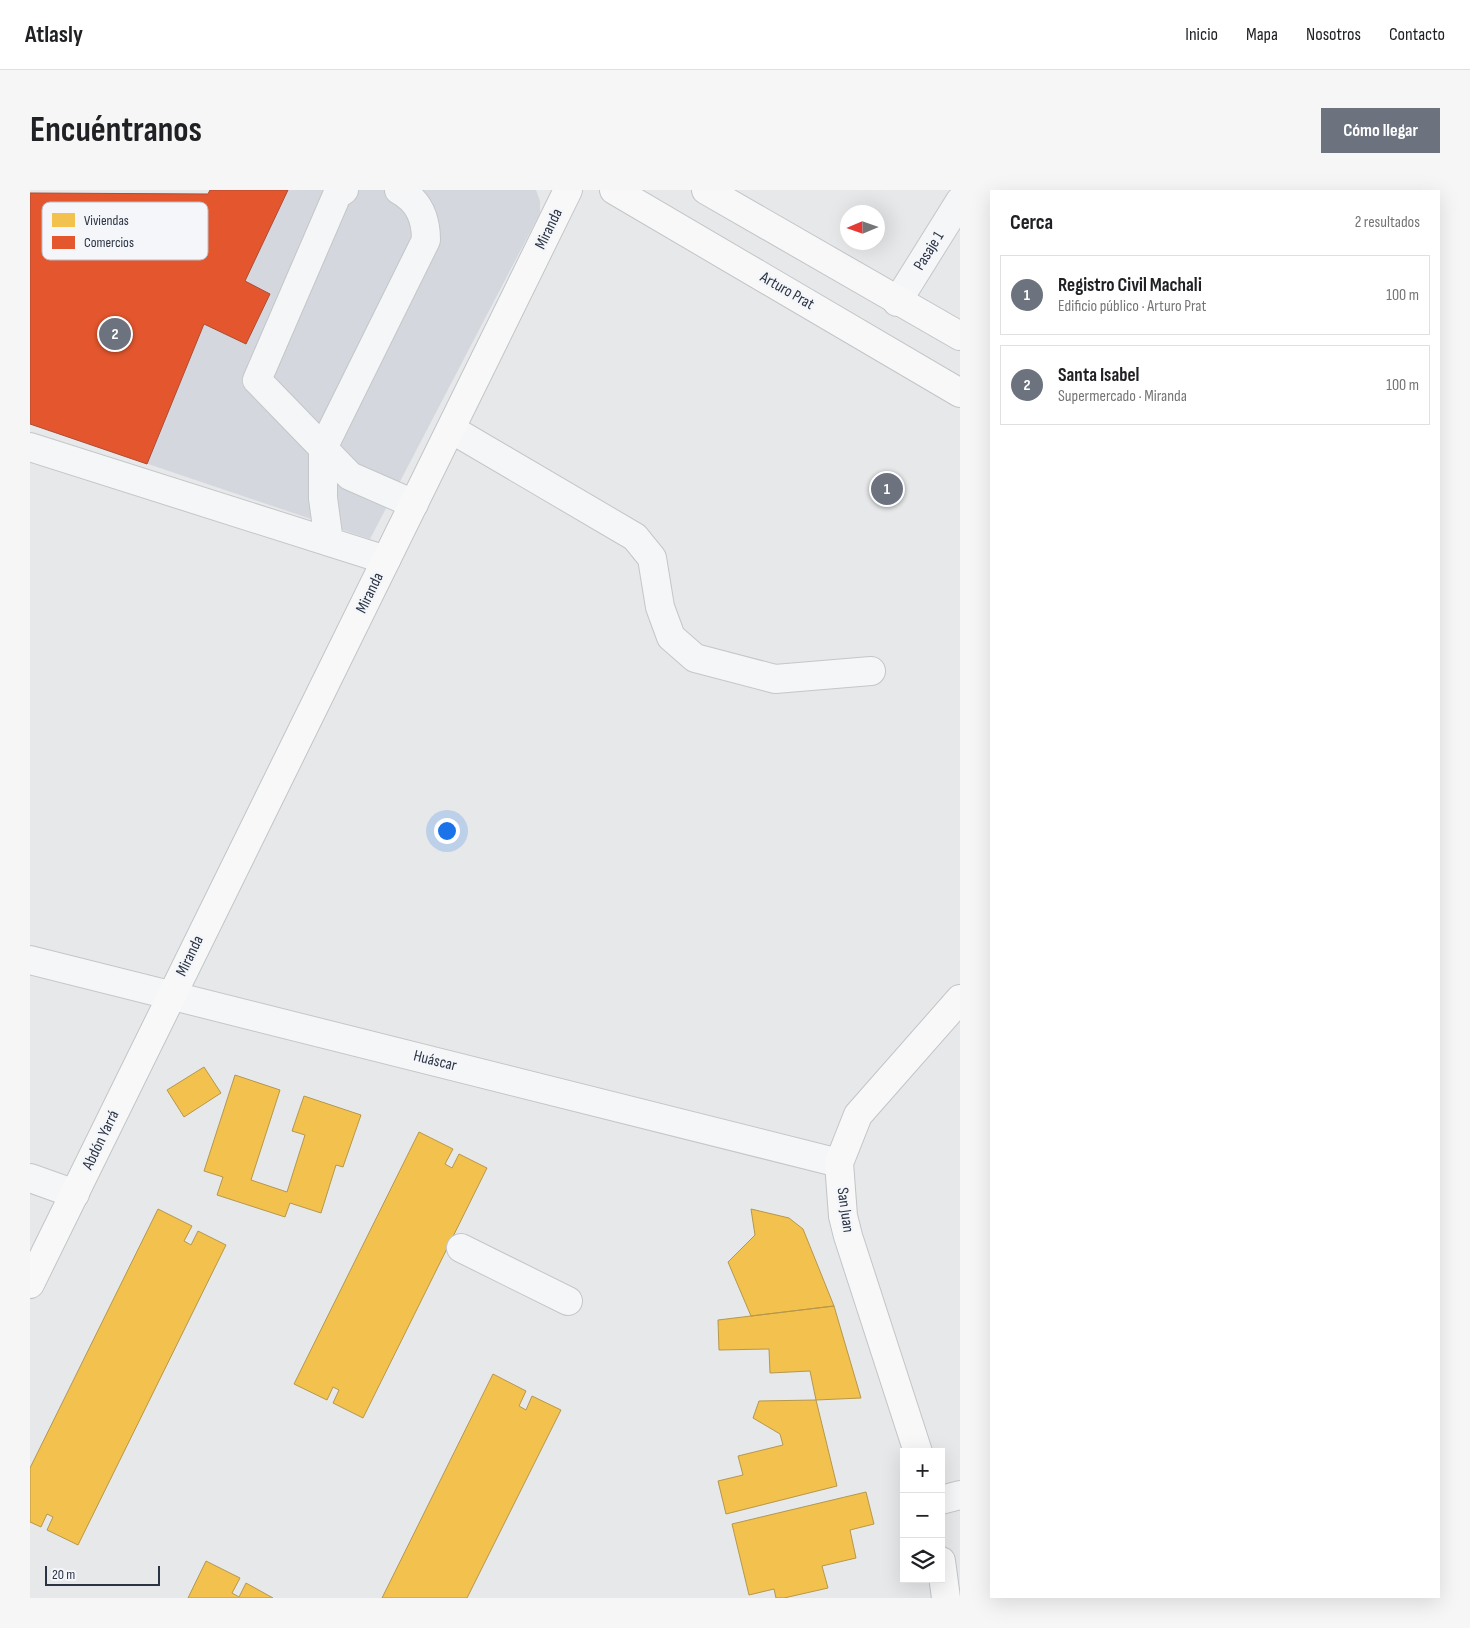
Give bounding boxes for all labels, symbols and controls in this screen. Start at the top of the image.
text: Atlasly [25,20,83,49]
text: Inicio [1185,24,1218,45]
text: Mapa [1246,24,1278,45]
text: Nosotros [1306,24,1361,45]
text: Contacto [1389,24,1445,45]
button: Cómo llegar [1321,108,1440,153]
text: Encuéntranos [30,109,202,152]
legend [42,202,208,260]
north arrow [840,205,885,250]
street label: Miranda [531,206,567,252]
text: Cerca [1010,210,1053,235]
text: Viviendas [84,212,129,229]
text: 2 resultados [1355,213,1420,232]
street label: Pasaje 1 [910,228,948,274]
text: Comercios [84,234,134,251]
street label: Arturo Prat [756,267,817,314]
text: Registro Civil Machali [1058,274,1202,297]
text: 1 [1024,286,1030,305]
text: 100 m [1386,286,1419,305]
text: Edificio público · Arturo Prat [1058,297,1206,316]
pin: 2 [99,315,131,353]
text: Santa Isabel [1058,364,1139,387]
text: 2 [1023,376,1031,395]
text: 100 m [1386,376,1419,395]
text: Supermercado · Miranda [1058,387,1187,406]
pin: 1 [871,470,903,508]
street label: Miranda [352,570,388,616]
your location [434,818,460,844]
street label: Miranda [172,933,208,979]
street label: Huáscar [412,1046,459,1076]
street label: Abdón Yarrá [78,1107,123,1174]
street label: San Juan [832,1186,858,1234]
map controls [900,1448,945,1583]
button: + [900,1448,945,1493]
button: − [900,1493,945,1538]
button: layers [900,1538,945,1583]
scale bar [45,1563,160,1586]
text: 20 m [52,1566,75,1583]

